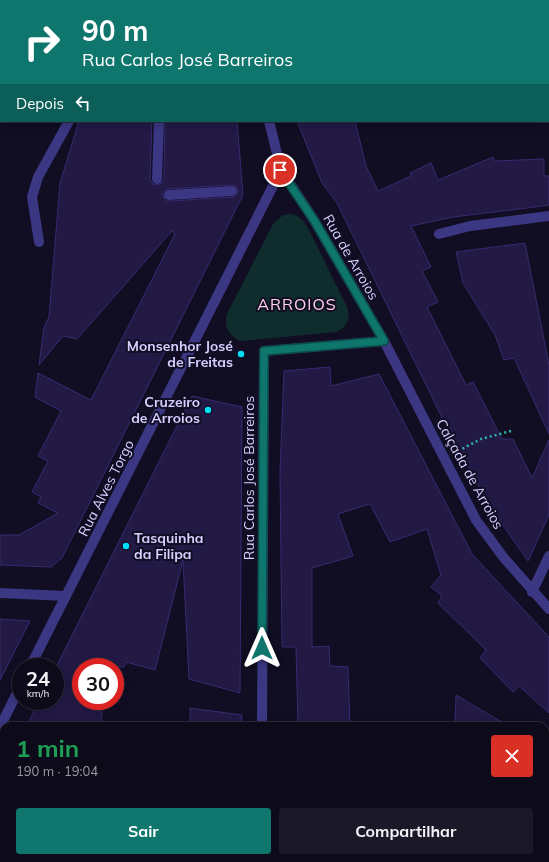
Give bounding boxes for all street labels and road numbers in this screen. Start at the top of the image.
street label: Rua de Arroios [319,211,383,303]
street label: Rua Carlos José Barreiros [240,396,258,560]
street label: Calçada de Arroios [432,416,508,532]
street label: Rua Alves Torgo [74,437,138,539]

